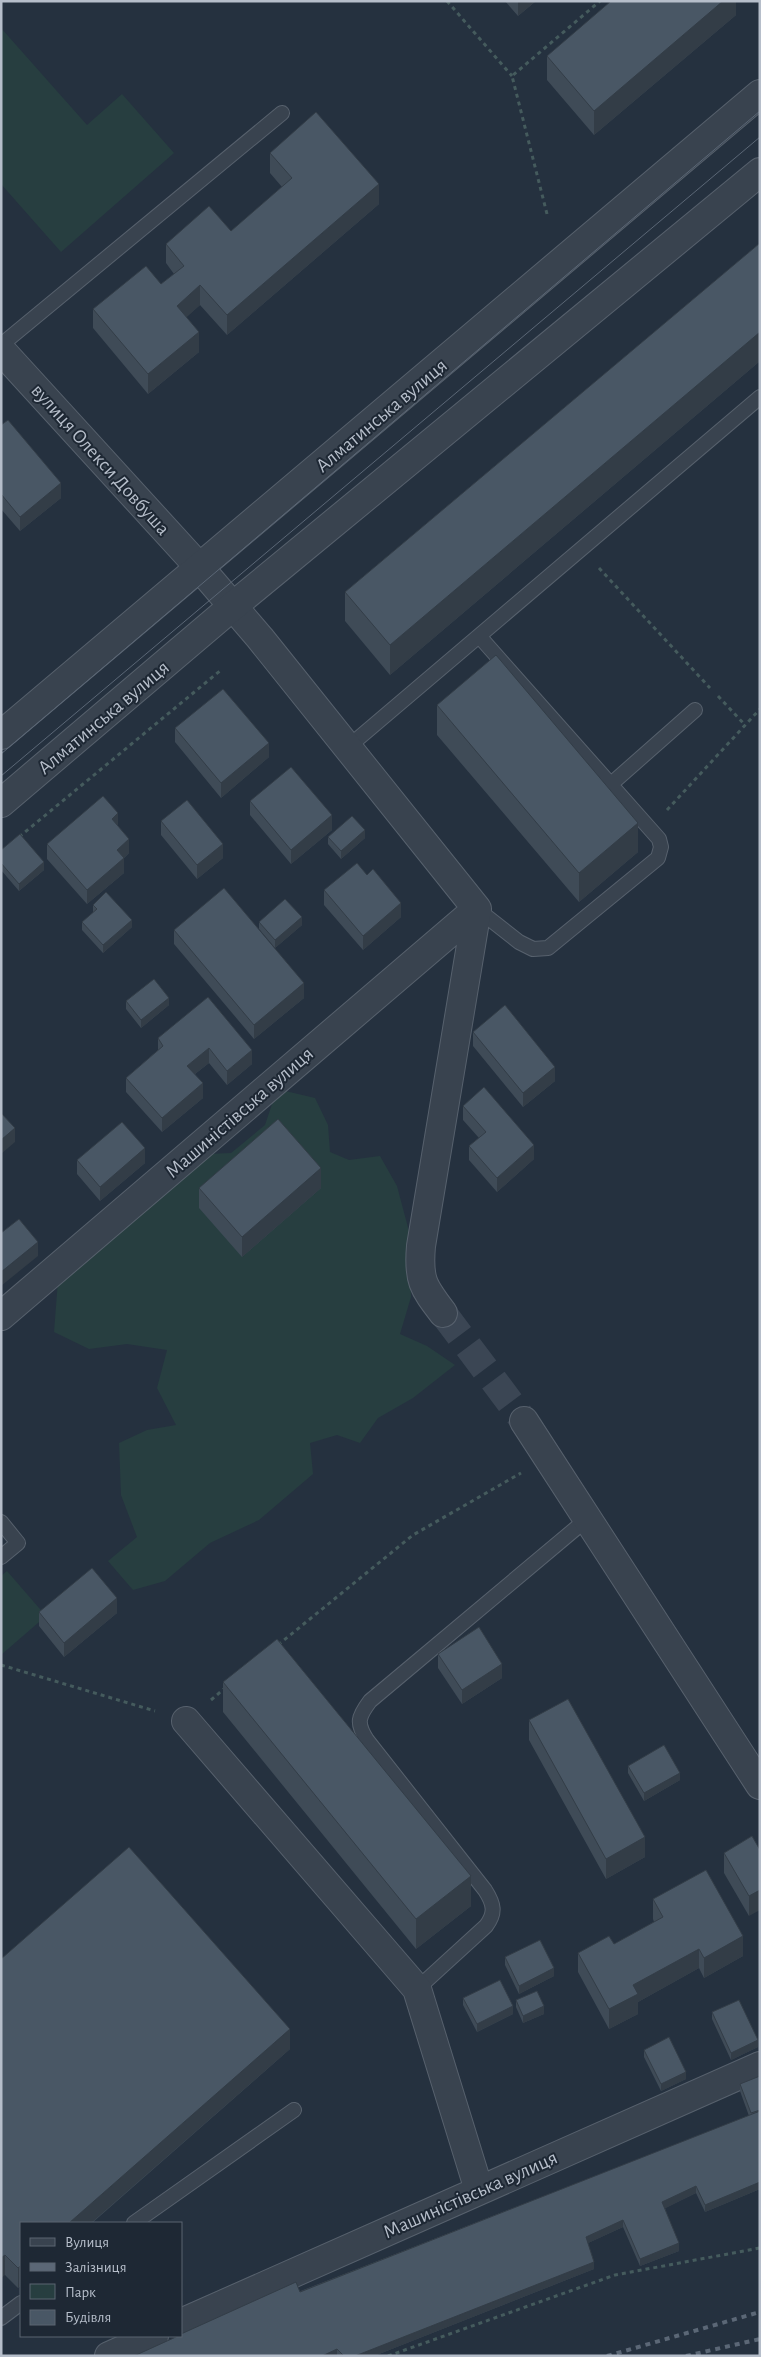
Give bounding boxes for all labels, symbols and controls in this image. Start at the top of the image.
street label: Алматинська вулиця [312,355,451,476]
street label: вулиця Олекси Довбуша [27,380,173,539]
street label: Алматинська вулиця [34,657,173,778]
street label: Машиністівська вулиця [162,1043,317,1182]
street label: Машиністівська вулиця [380,2147,560,2242]
legend [20,2222,182,2337]
text: Вулиця [65,2235,109,2250]
text: Залізниця [65,2260,126,2275]
text: Парк [65,2285,96,2300]
text: Будівля [65,2310,111,2325]

